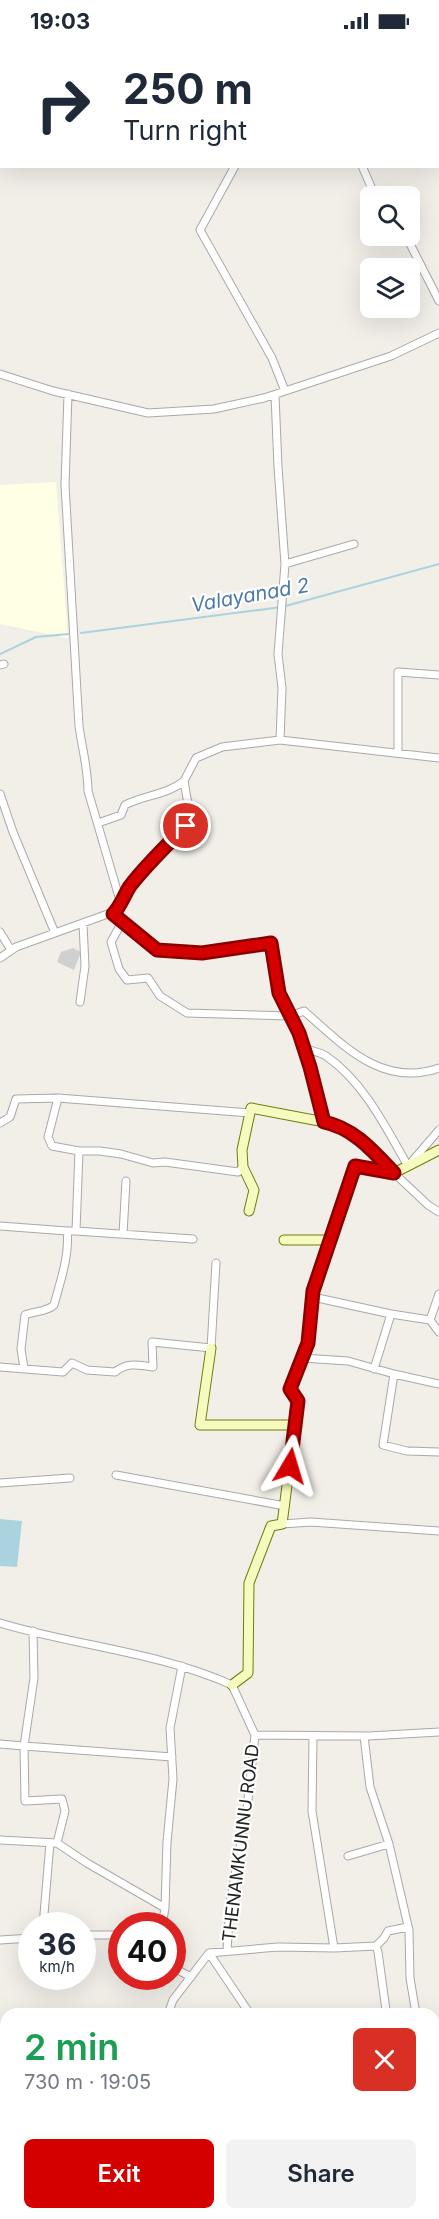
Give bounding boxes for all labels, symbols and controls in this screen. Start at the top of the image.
text: 19:03 [30,8,90,34]
text: 250 m [123,63,253,114]
icon: right [24,66,102,144]
text: Turn right [123,114,247,147]
map controls [360,186,420,318]
button: search [360,186,420,246]
button: layers [360,258,420,318]
water label: Valayanad 2 [189,573,311,617]
pin [160,800,211,851]
icon: arrive [169,809,202,842]
position arrow [258,1434,322,1498]
street label: THENAMKUNNU ROAD [218,1743,263,1943]
speed limit sign: 40 [108,1912,186,1990]
text: 36 [38,1926,76,1962]
text: km/h [39,1957,75,1976]
text: 2 min [24,2025,119,2069]
button: close [353,2028,416,2091]
text: 730 m · 19:05 [24,2070,151,2094]
button: Exit [24,2139,214,2208]
button: Share [226,2139,416,2208]

